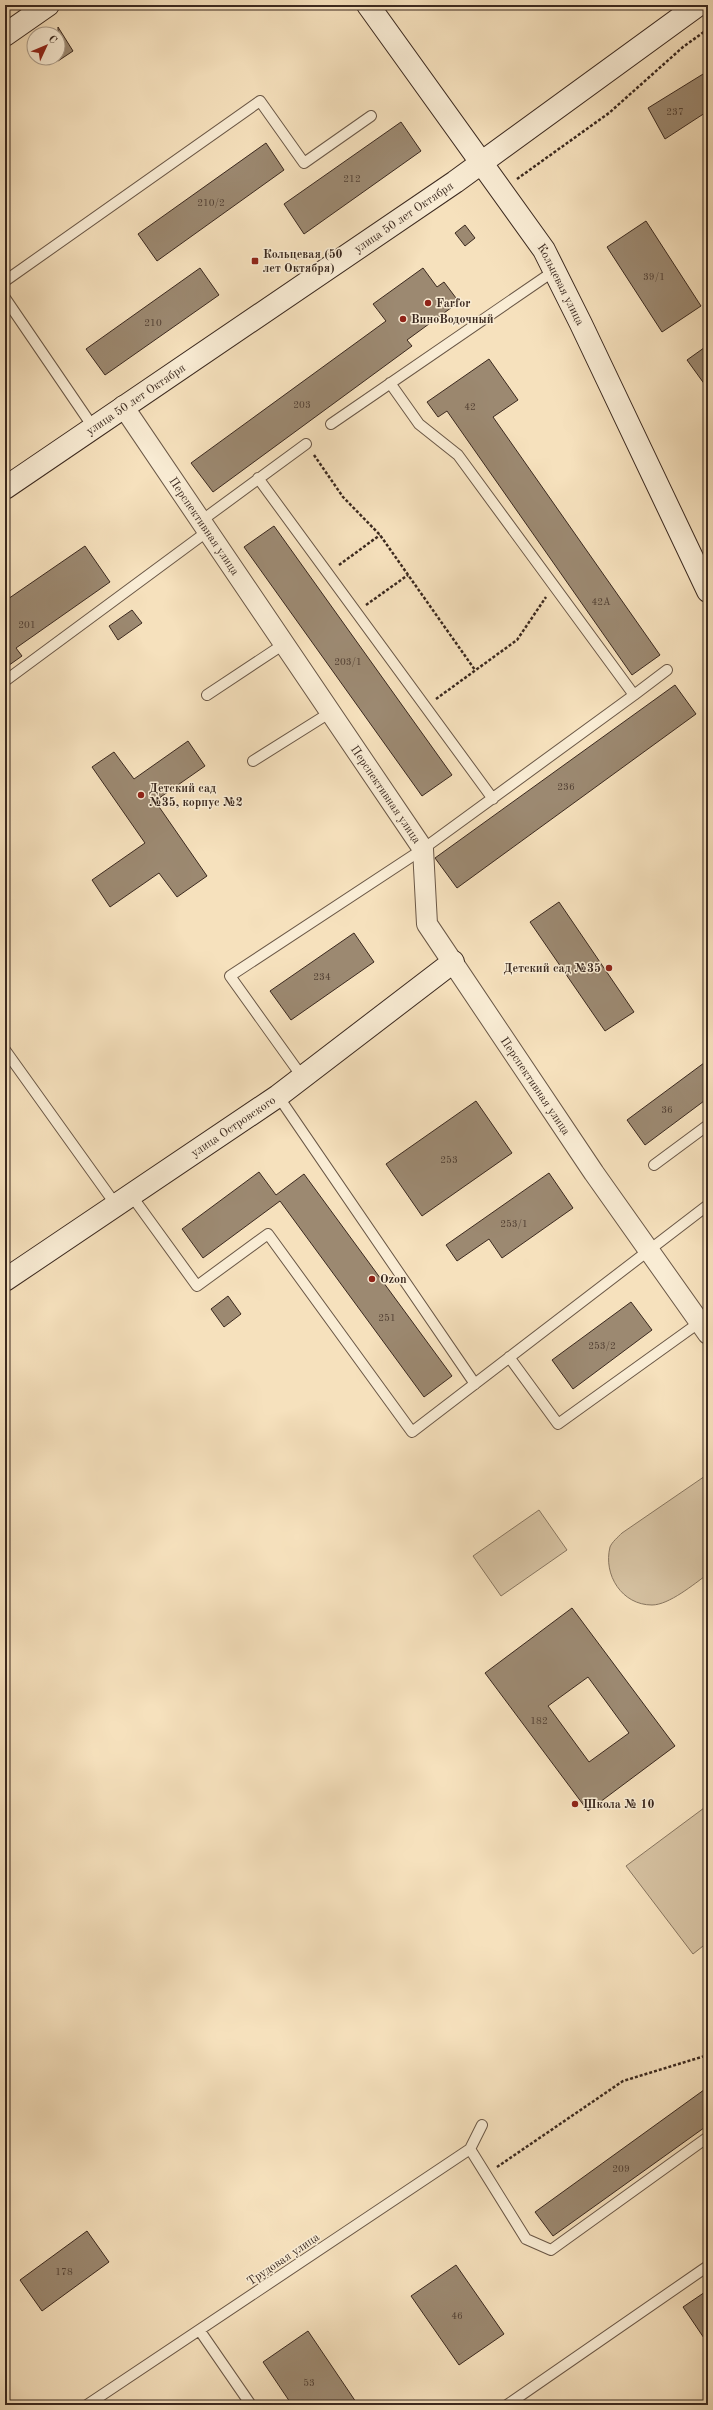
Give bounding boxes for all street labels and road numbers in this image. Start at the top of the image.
street label: улица 50 лет Октября [352,180,456,256]
street label: Кольцевая улица [534,242,586,328]
street label: улица 50 лет Октября [85,362,188,438]
street label: Перспективная улица [166,475,241,578]
street label: Перспективная улица [348,744,423,846]
street label: Перспективная улица [498,1035,572,1138]
street label: улица Островского [189,1094,278,1160]
street label: Трудовая улица [245,2231,322,2288]

